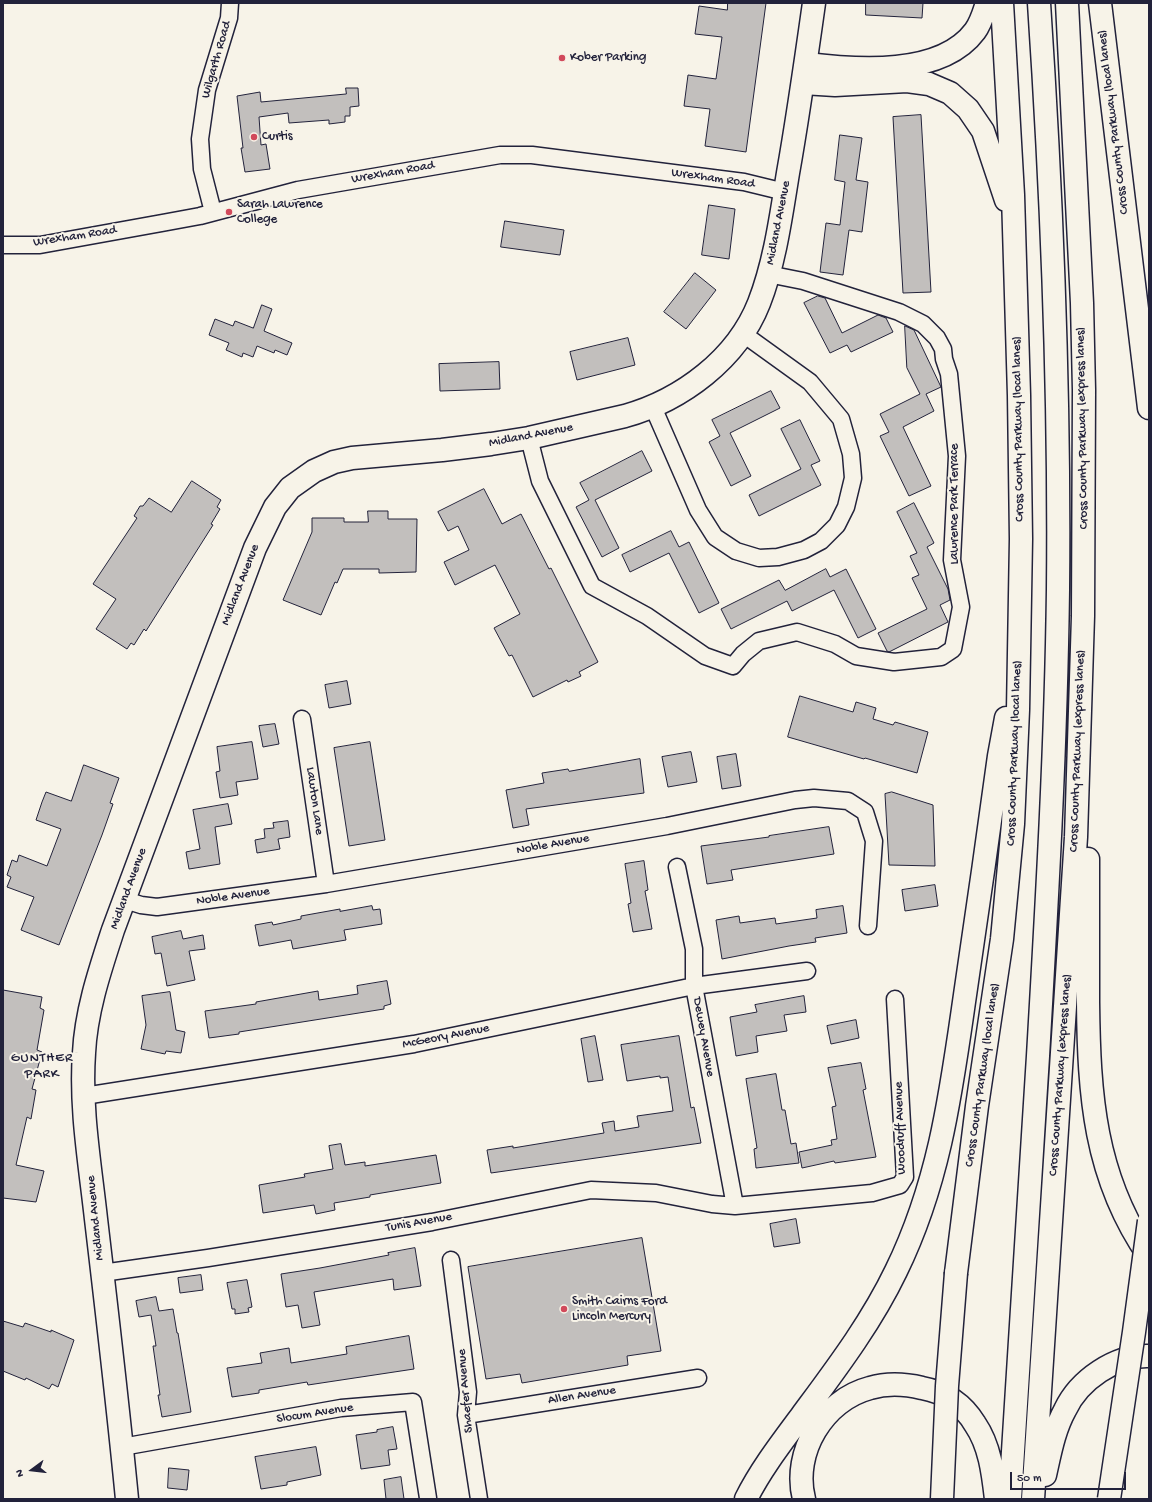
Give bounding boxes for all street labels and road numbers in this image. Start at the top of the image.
street label: Wilgarth Road [199,20,235,100]
street label: Cross County Parkway (local lanes) [1095,29,1133,215]
street label: Wrexham Road [350,158,436,188]
street label: Wrexham Road [670,165,756,193]
street label: Midland Avenue [763,180,795,266]
street label: Wrexham Road [32,223,118,251]
street label: Cross County Parkway (express lanes) [1073,327,1093,529]
street label: Cross County Parkway (local lanes) [1010,336,1028,522]
street label: Midland Avenue [488,420,574,452]
street label: Lawrence Park Terrace [947,444,963,564]
street label: Midland Avenue [218,542,264,628]
street label: Cross County Parkway (express lanes) [1067,650,1089,852]
street label: Cross County Parkway (local lanes) [1004,660,1026,846]
street label: Lawton Lane [302,766,326,836]
street label: Noble Avenue [515,831,591,859]
street label: Midland Avenue [107,846,151,932]
street label: Noble Avenue [195,884,271,910]
street label: Cross County Parkway (express lanes) [1046,973,1076,1177]
street label: Cross County Parkway (local lanes) [962,982,1004,1168]
street label: Dewey Avenue [688,996,718,1078]
street label: McGeory Avenue [401,1021,491,1053]
street label: Woodruff Avenue [892,1081,910,1175]
street label: Midland Avenue [84,1175,108,1261]
street label: Tunis Avenue [385,1209,453,1237]
street label: Shaefer Avenue [455,1348,477,1434]
street label: Allen Avenue [547,1383,617,1409]
street label: Slocum Avenue [275,1400,355,1428]

